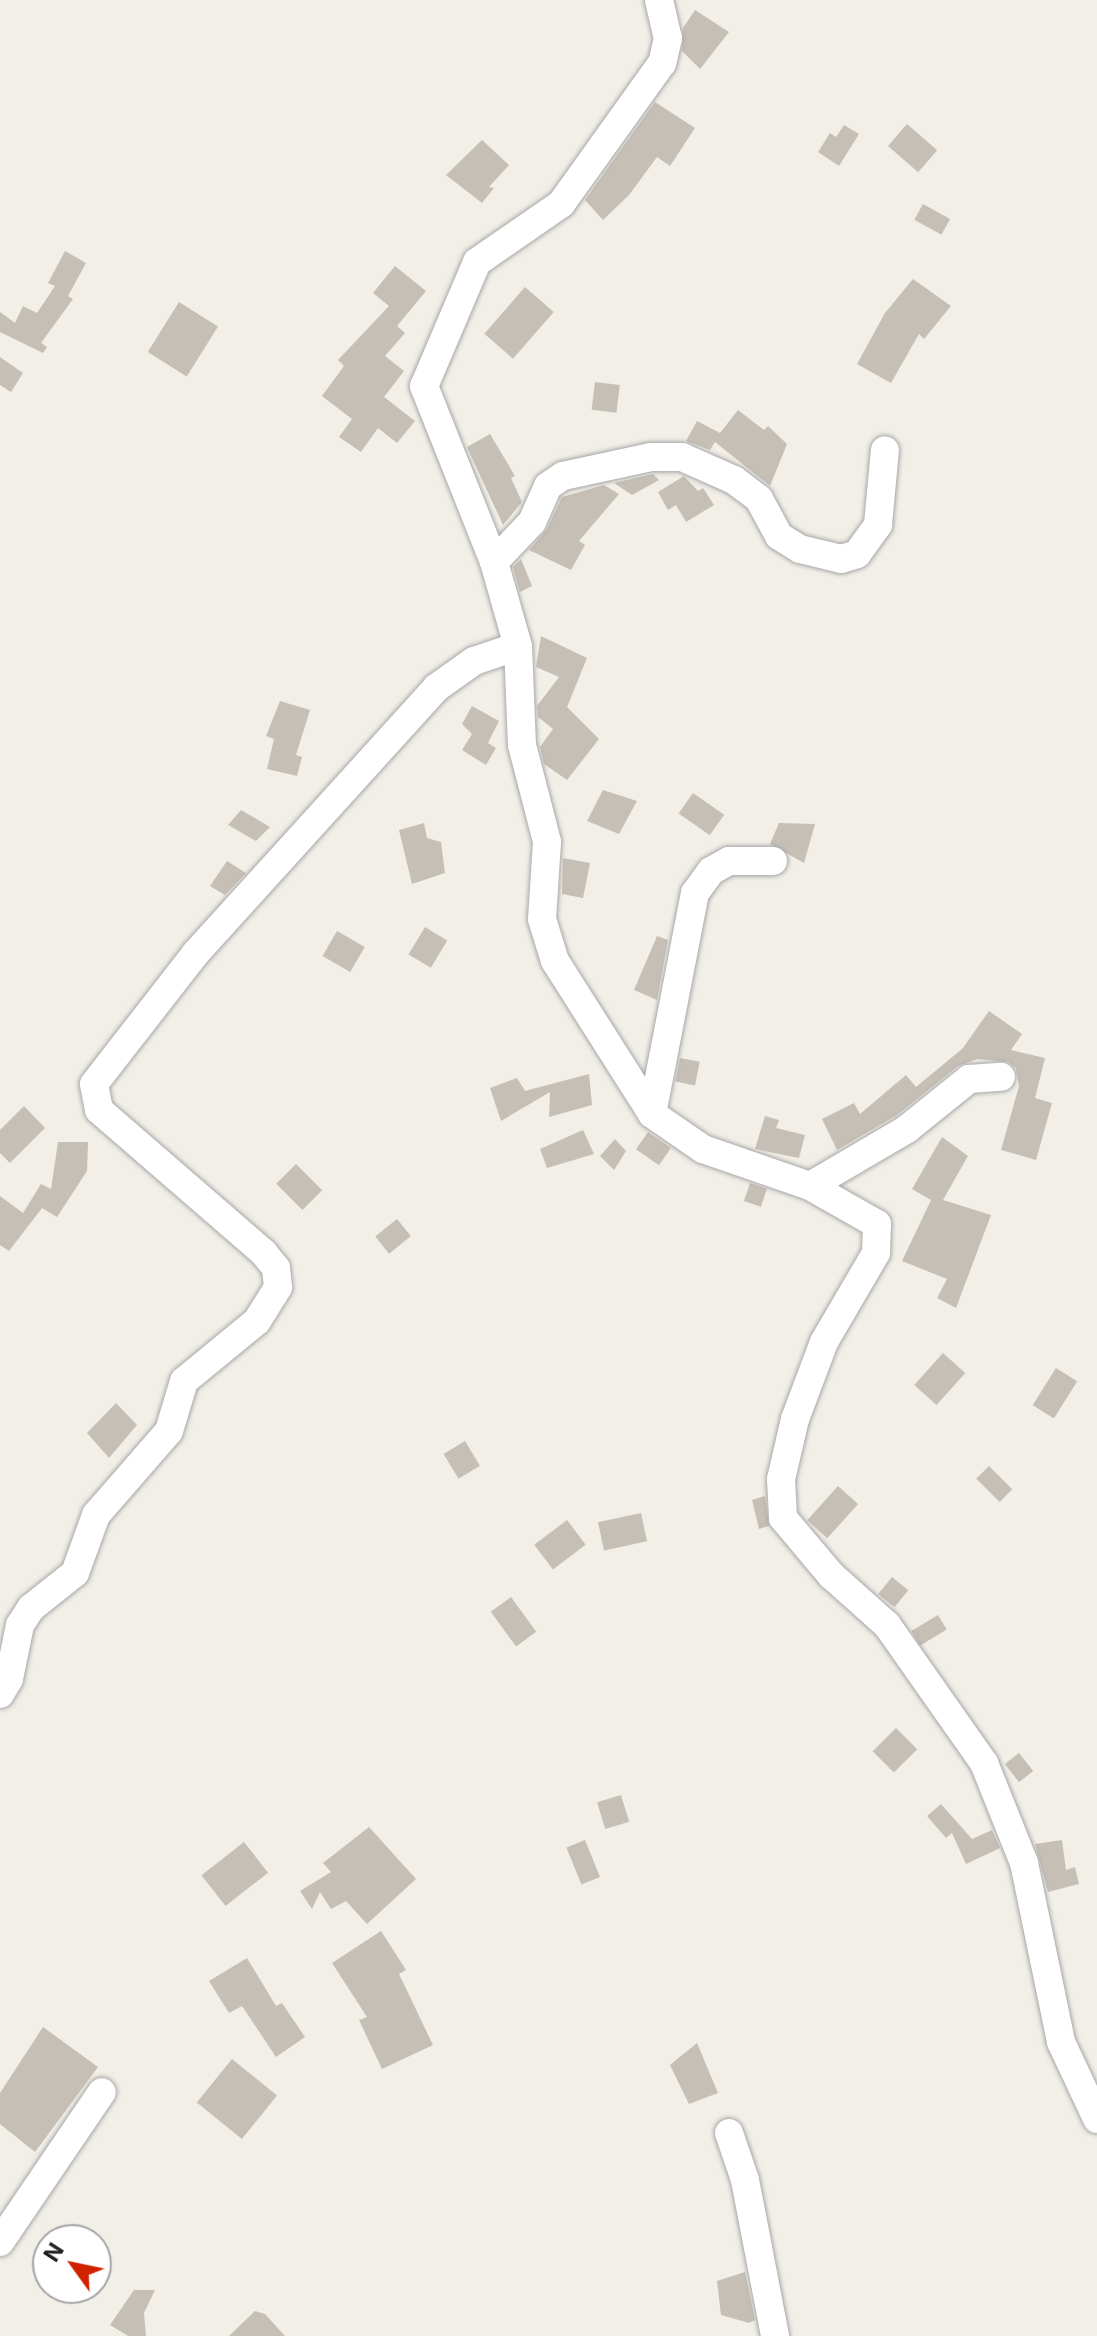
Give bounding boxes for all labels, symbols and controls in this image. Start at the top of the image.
north arrow [32,2224,112,2304]
text: N [38,2238,69,2266]

